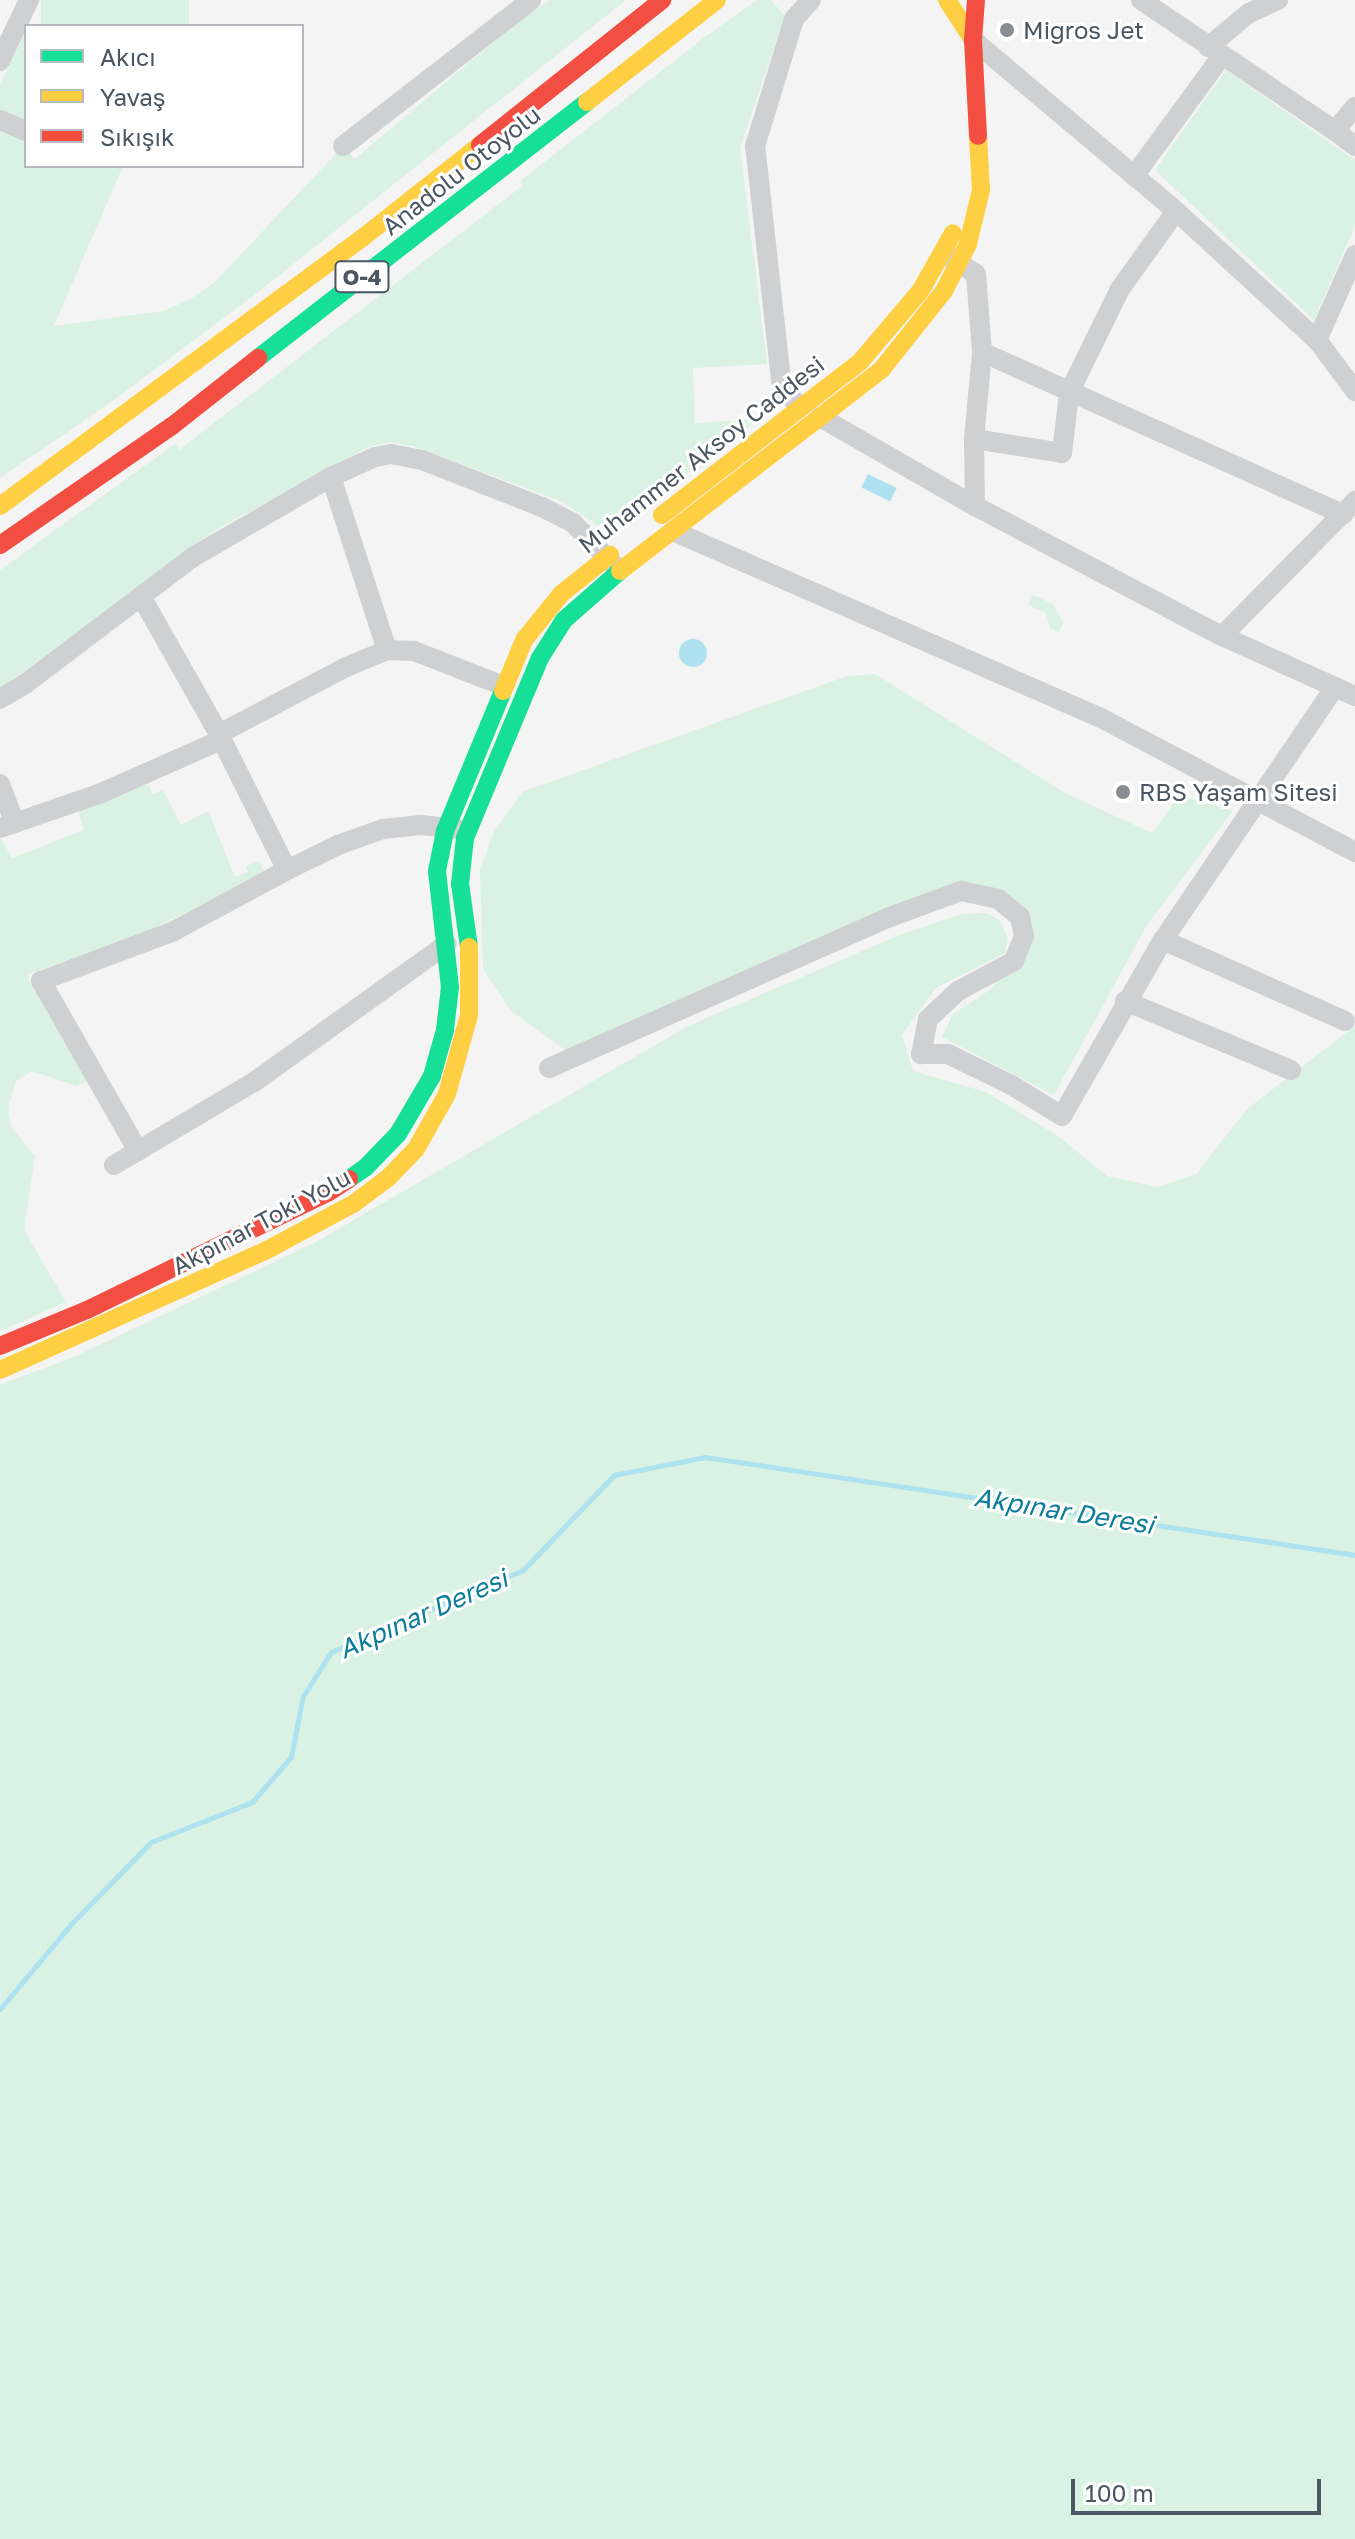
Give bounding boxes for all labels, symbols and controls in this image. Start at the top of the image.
place label: Migros Jet [1023,16,1144,44]
marker: Migros Jet [998,21,1016,39]
legend [24,24,304,168]
text: Akıcı [100,42,156,71]
text: Yavaş [100,82,166,111]
street label: Anadolu Otoyolu [376,99,546,241]
text: Sıkışık [100,122,175,151]
road number: O-4 [334,259,390,295]
street label: Muhammer Aksoy Caddesi [573,349,829,559]
place label: RBS Yaşam Sitesi [1139,778,1338,806]
marker: RBS Yaşam Sitesi [1114,783,1132,801]
street label: Akpınar Toki Yolu [167,1162,355,1280]
water label: Akpınar Deresi [972,1481,1156,1541]
water label: Akpınar Deresi [334,1563,512,1665]
scale bar [1075,2463,1325,2513]
text: 100 m [1085,2478,1154,2507]

